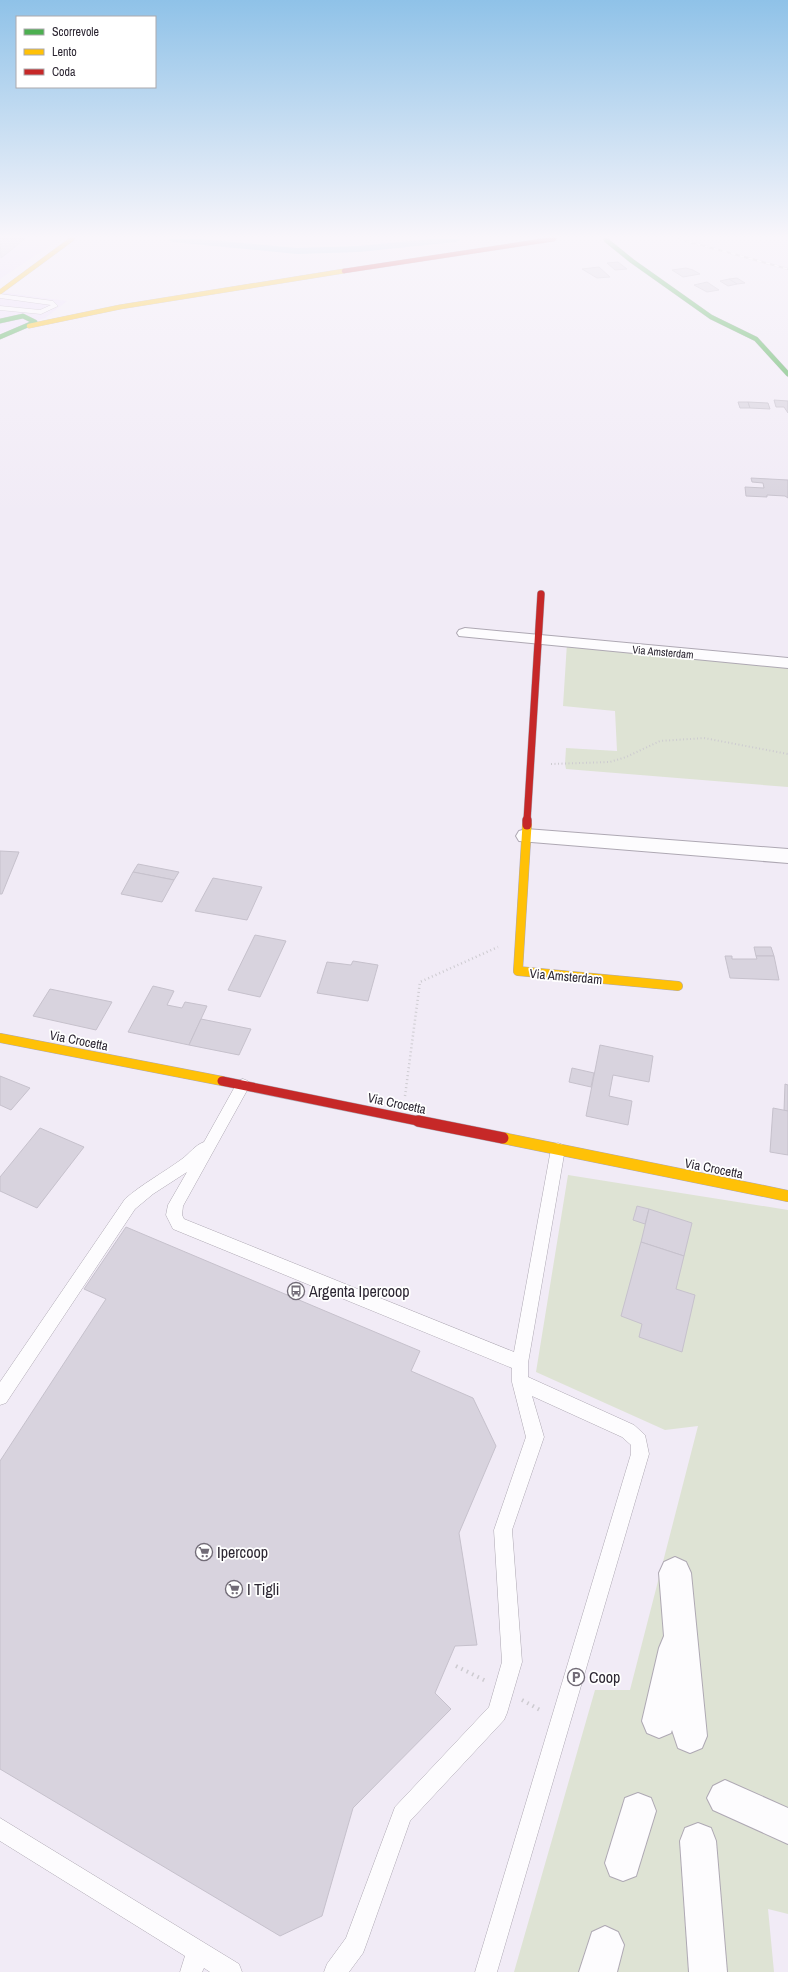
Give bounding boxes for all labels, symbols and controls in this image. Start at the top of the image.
legend [16,16,156,88]
text: Scorrevole [52,24,99,40]
text: Lento [52,44,77,60]
text: Coda [52,64,76,80]
street label: Via Amsterdam [632,642,694,662]
street label: Via Amsterdam [529,965,603,988]
street label: Via Crocetta [48,1027,110,1054]
street label: Via Crocetta [366,1089,428,1118]
street label: Via Crocetta [683,1155,745,1182]
place label: Argenta Ipercoop [308,1280,410,1302]
bus stop icon: Argenta Ipercoop [286,1281,306,1301]
place label: Ipercoop [217,1541,268,1563]
supermarket icon: Ipercoop [194,1542,214,1562]
place label: I Tigli [247,1578,279,1600]
supermarket icon: I Tigli [224,1579,244,1599]
place label: Coop [589,1666,620,1688]
parking icon: Coop [566,1667,586,1687]

